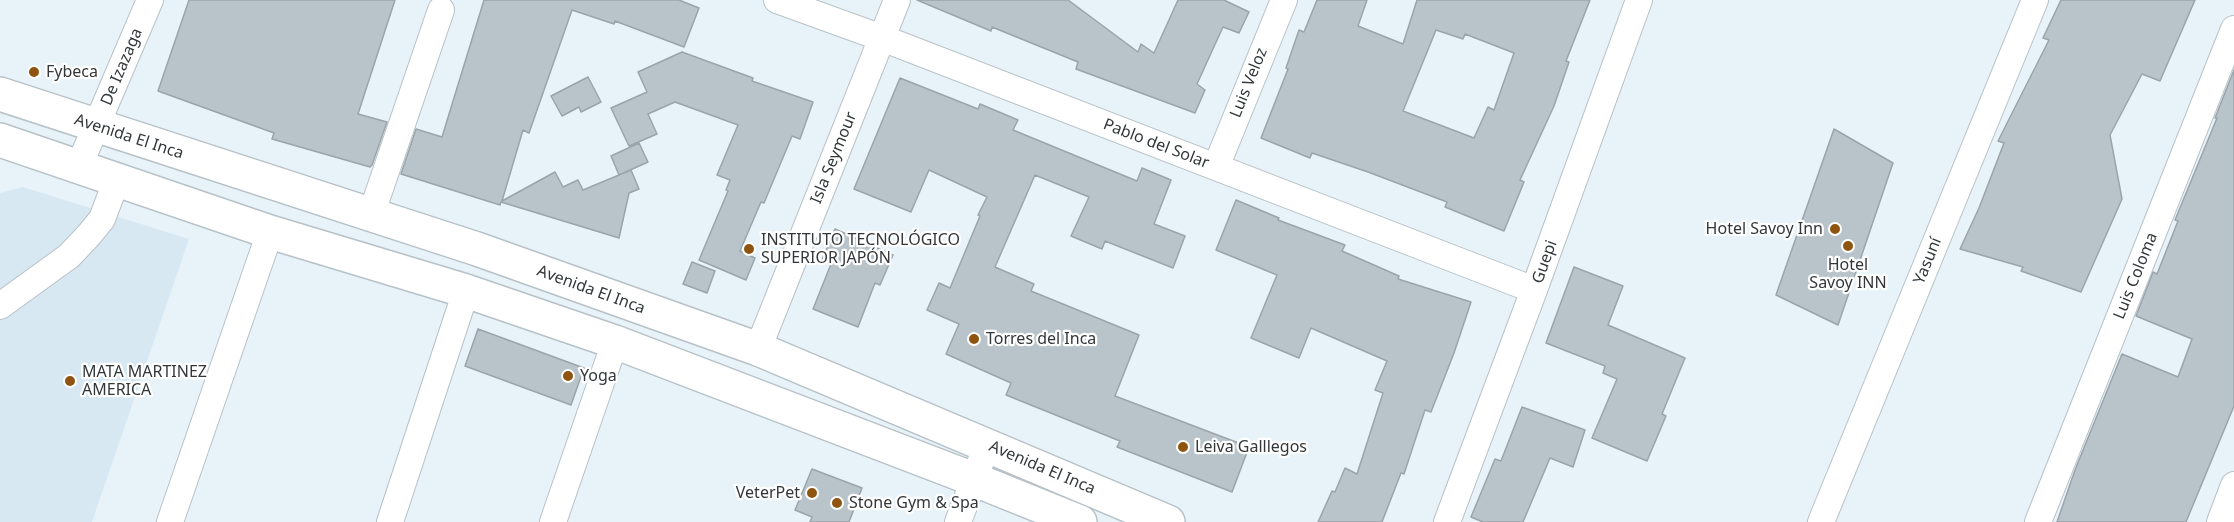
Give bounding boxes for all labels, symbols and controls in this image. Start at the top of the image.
street label: De Izazaga [97,25,147,109]
street label: Luis Veloz [1226,45,1272,121]
place label: Fybeca [46,62,98,82]
marker: Fybeca [27,65,41,79]
street label: Isla Seymour [807,109,861,207]
street label: Avenida El Inca [72,110,186,164]
street label: Pablo del Solar [1100,115,1212,173]
place label: Hotel Savoy Inn [1706,219,1823,239]
marker: Hotel Savoy Inn [1828,222,1842,236]
place label: INSTITUTO TECNOLÓGICO SUPERIOR JAPÓN [761,230,960,268]
street label: Luis Coloma [2110,230,2162,322]
street label: Yasuní [1910,235,1946,287]
street label: Guepi [1528,238,1562,286]
marker: Hotel Savoy INN [1841,239,1855,253]
marker: INSTITUTO TECNOLÓGICO SUPERIOR JAPÓN [742,242,756,256]
place label: Hotel Savoy INN [1809,255,1887,293]
street label: Avenida El Inca [534,262,648,318]
place label: Torres del Inca [986,329,1096,349]
marker: Torres del Inca [967,332,981,346]
place label: MATA MARTINEZ AMERICA [82,362,207,400]
place label: Yoga [580,366,617,386]
marker: Yoga [561,369,575,383]
marker: MATA MARTINEZ AMERICA [63,374,77,388]
street label: Avenida El Inca [986,437,1098,499]
place label: Leiva Galllegos [1195,437,1307,457]
marker: Leiva Galllegos [1176,440,1190,454]
place label: VeterPet [736,483,800,503]
marker: VeterPet [805,486,819,500]
place label: Stone Gym & Spa [849,493,979,513]
marker: Stone Gym & Spa [830,496,844,510]

